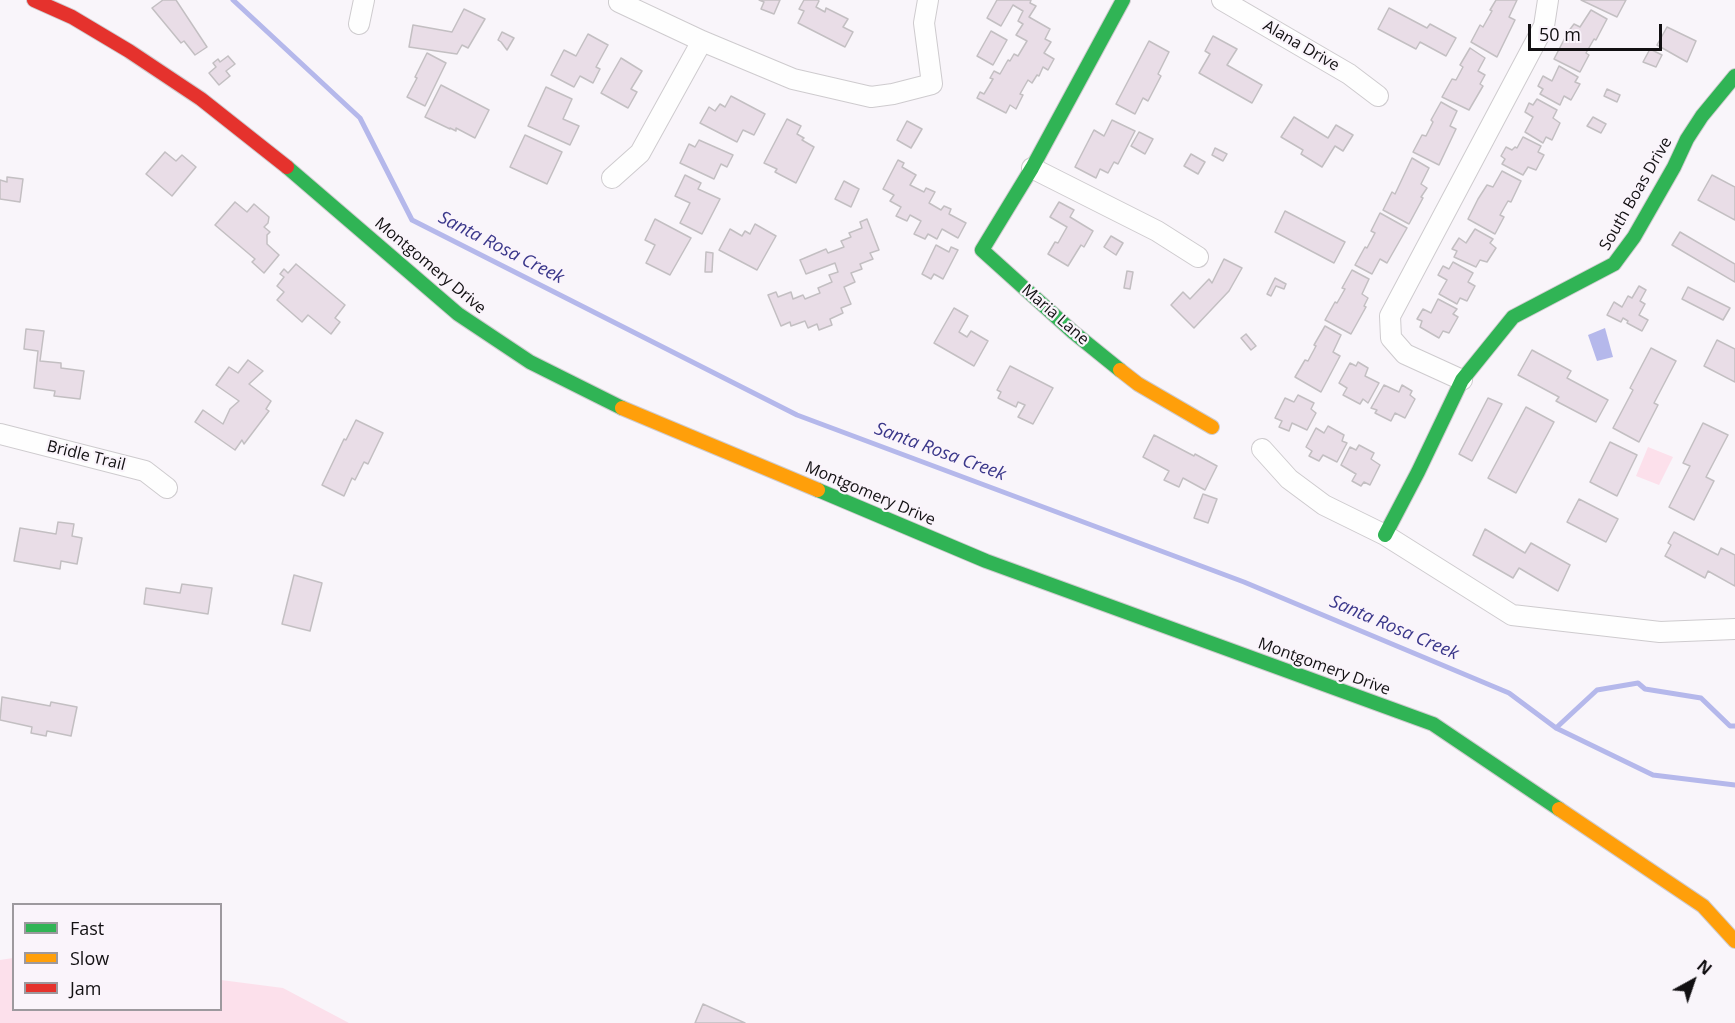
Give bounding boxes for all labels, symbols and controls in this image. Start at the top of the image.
scale bar [1531,12,1664,50]
street label: Alana Drive [1259,16,1343,76]
text: 50 m [1539,22,1581,46]
street label: South Boas Drive [1596,134,1676,254]
water label: Santa Rosa Creek [435,207,567,289]
street label: Montgomery Drive [370,214,490,318]
street label: Maria Lane [1017,281,1093,349]
water label: Santa Rosa Creek [872,418,1008,486]
street label: Bridle Trail [45,437,127,475]
street label: Montgomery Drive [802,458,938,530]
water label: Santa Rosa Creek [1326,591,1462,665]
street label: Montgomery Drive [1255,634,1393,700]
legend [12,903,222,1011]
text: Fast [70,916,104,940]
text: Slow [70,946,109,970]
north arrow [1663,951,1723,1011]
text: N [1693,955,1717,980]
text: Jam [70,976,102,1000]

